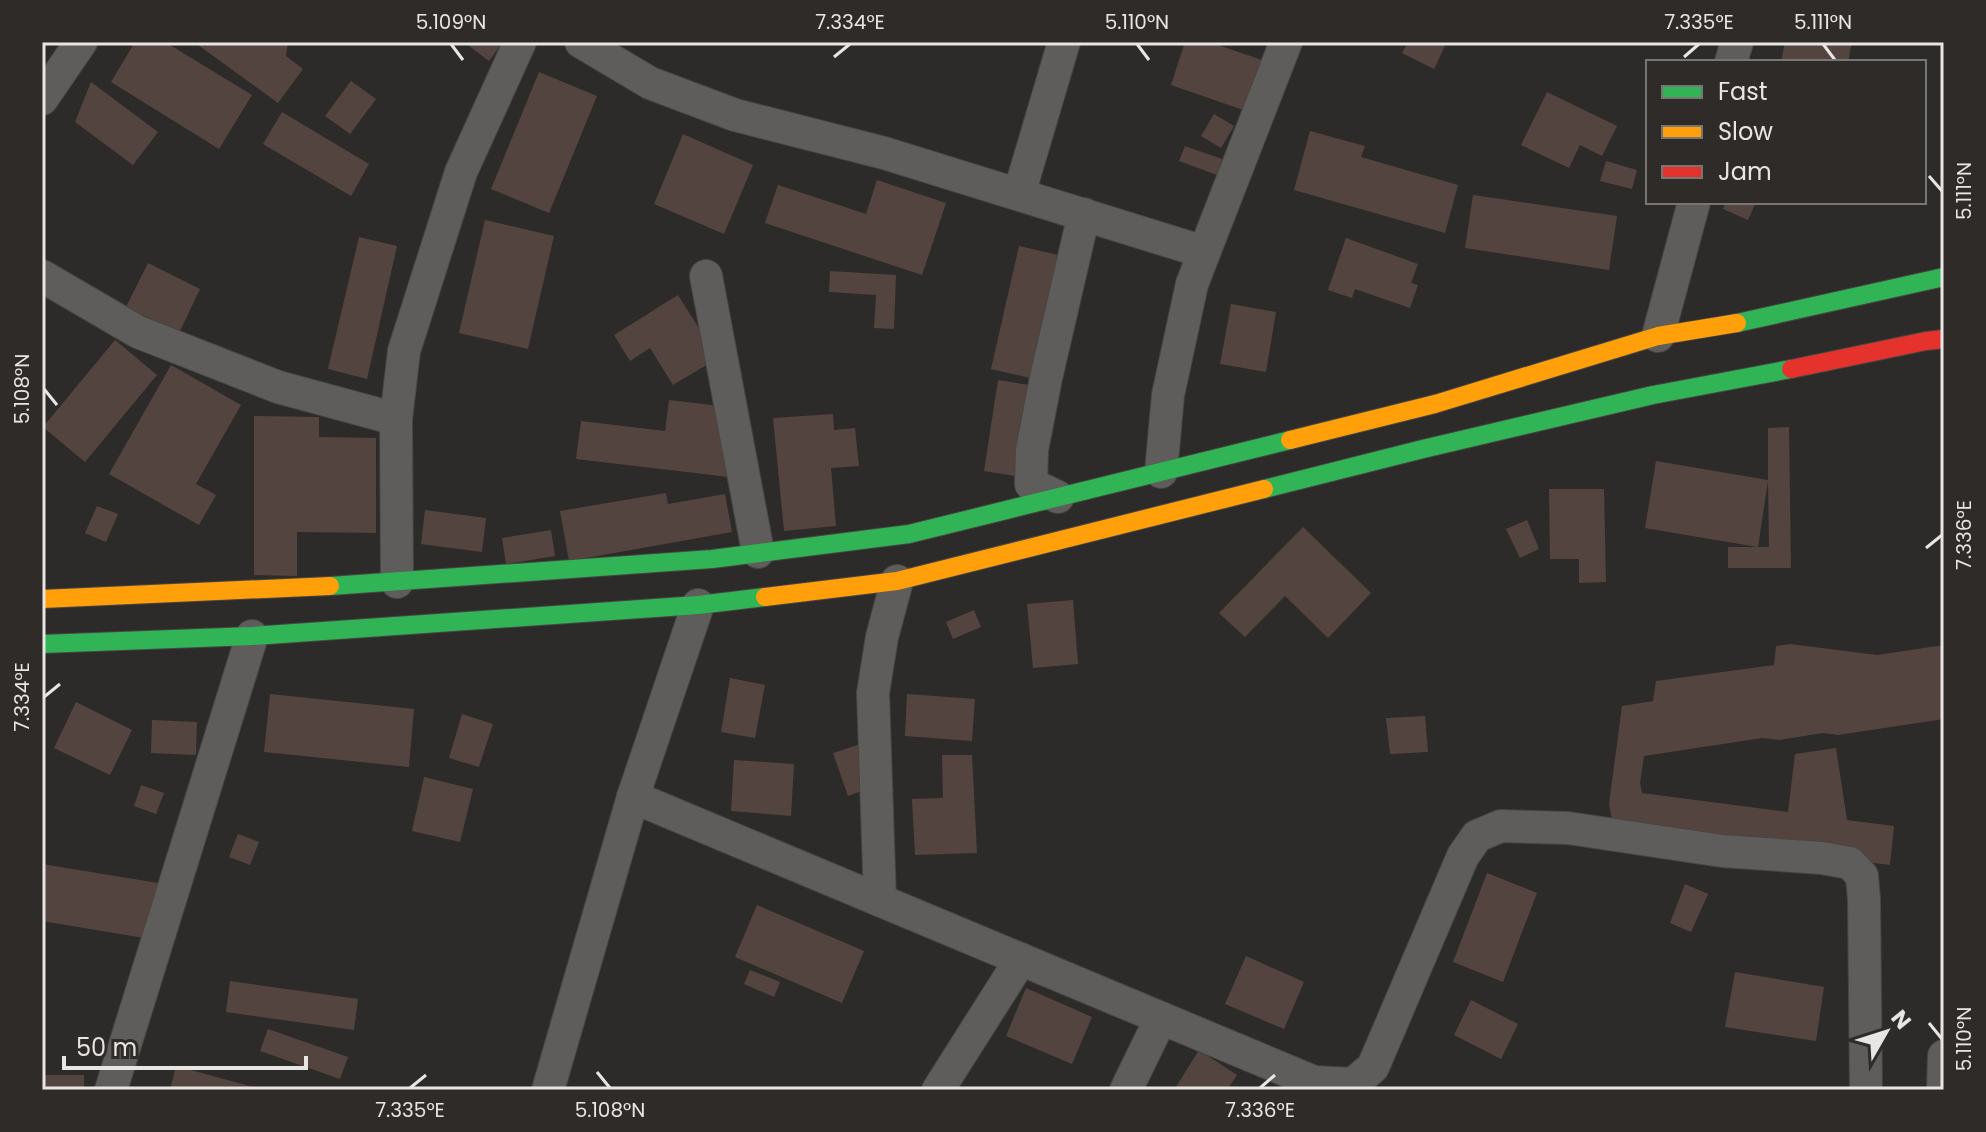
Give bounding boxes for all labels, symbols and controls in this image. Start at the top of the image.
text: 5.109°N [416,8,486,36]
text: 7.334°E [815,8,885,36]
text: 5.110°N [1105,8,1169,36]
text: 7.335°E [1664,8,1734,36]
text: 5.111°N [1794,8,1852,36]
legend [1646,60,1926,204]
text: Fast [1718,75,1768,108]
text: Slow [1718,115,1773,148]
text: Jam [1718,155,1772,188]
text: 5.111°N [1950,162,1978,220]
text: 5.108°N [8,354,36,424]
text: 7.336°E [1950,500,1978,570]
text: 7.334°E [8,662,36,732]
north arrow [1846,992,1926,1072]
text: N [1884,1004,1918,1036]
text: 5.110°N [1950,1007,1978,1071]
scale bar [64,1020,306,1070]
text: 50 m [76,1031,137,1064]
text: 7.335°E [375,1096,445,1124]
text: 5.108°N [575,1096,645,1124]
text: 7.336°E [1225,1096,1295,1124]

